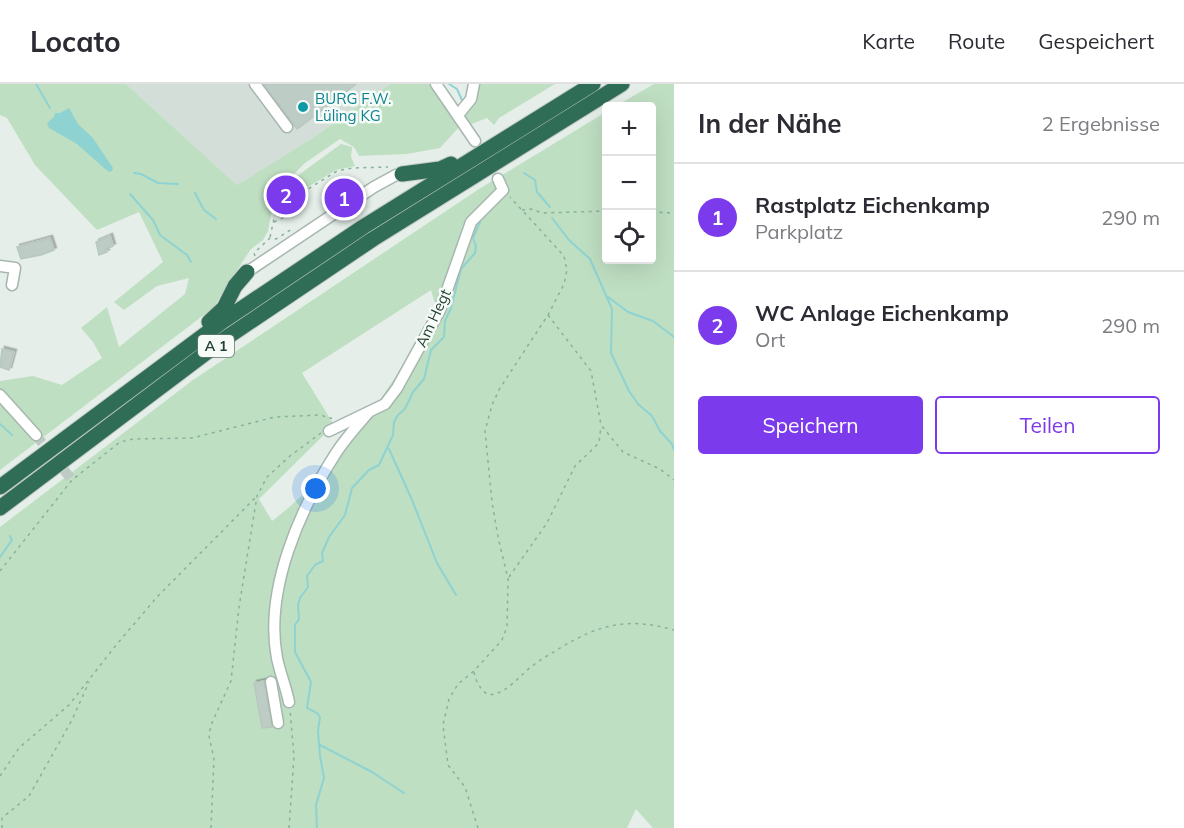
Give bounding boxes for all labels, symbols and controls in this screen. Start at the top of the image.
text: Locato [30,24,121,59]
text: Karte [862,28,915,54]
text: Route [948,28,1005,54]
text: Gespeichert [1038,28,1154,54]
place label: BURG F.W. Lüling KG [315,89,391,125]
marker: BURG F.W. Lüling KG [296,100,310,114]
map controls [602,102,656,264]
button: + [602,102,656,156]
text: In der Nähe [698,107,842,140]
text: 2 Ergebnisse [1042,111,1160,136]
button: − [602,156,656,210]
pin: 2 [266,172,306,218]
pin: 1 [324,176,364,220]
text: Rastplatz Eichenkamp [755,191,990,219]
text: 1 [712,205,724,230]
text: 290 m [1101,205,1160,230]
button: locate [602,210,656,264]
text: Parkplatz [755,219,843,244]
street label: Am Hegt [411,286,455,350]
text: WC Anlage Eichenkamp [755,299,1009,327]
text: 2 [712,313,724,338]
text: 290 m [1101,313,1160,338]
text: Ort [755,327,785,352]
road number: A 1 [198,335,234,357]
button: Speichern [698,396,923,454]
button: Teilen [935,396,1160,454]
your location [301,474,330,503]

